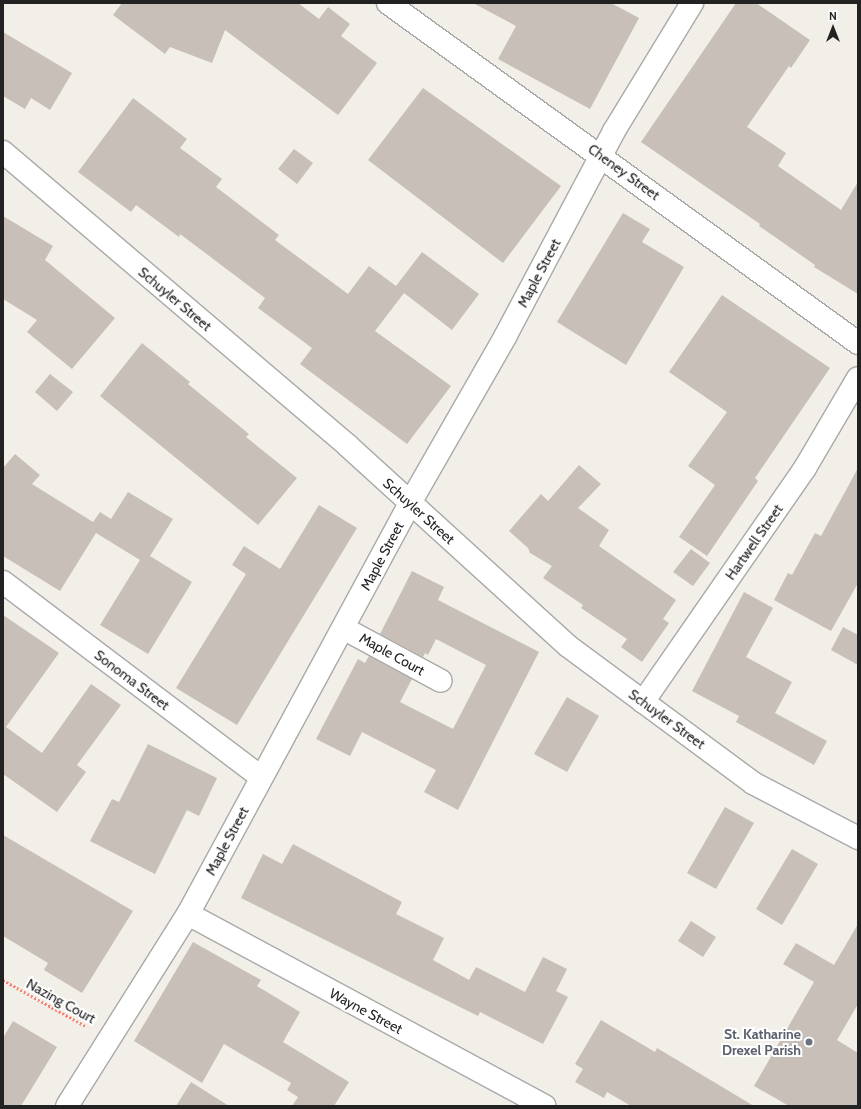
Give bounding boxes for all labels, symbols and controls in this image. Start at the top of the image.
north arrow [813,8,853,48]
text: N [829,9,837,23]
street label: Cheney Street [585,140,663,204]
street label: Maple Street [514,236,564,310]
street label: Schuyler Street [135,263,215,335]
street label: Schuyler Street [380,474,458,548]
street label: Hartwell Street [722,501,786,583]
street label: Maple Street [357,519,407,593]
street label: Maple Court [356,629,428,679]
street label: Sonoma Street [91,646,173,714]
street label: Schuyler Street [625,686,709,752]
street label: Maple Street [202,804,252,878]
street label: Nazing Court [23,975,99,1027]
street label: Wayne Street [327,985,405,1037]
place label: St. Katharine Drexel Parish [722,1026,801,1058]
marker: St. Katharine Drexel Parish [804,1037,814,1047]

